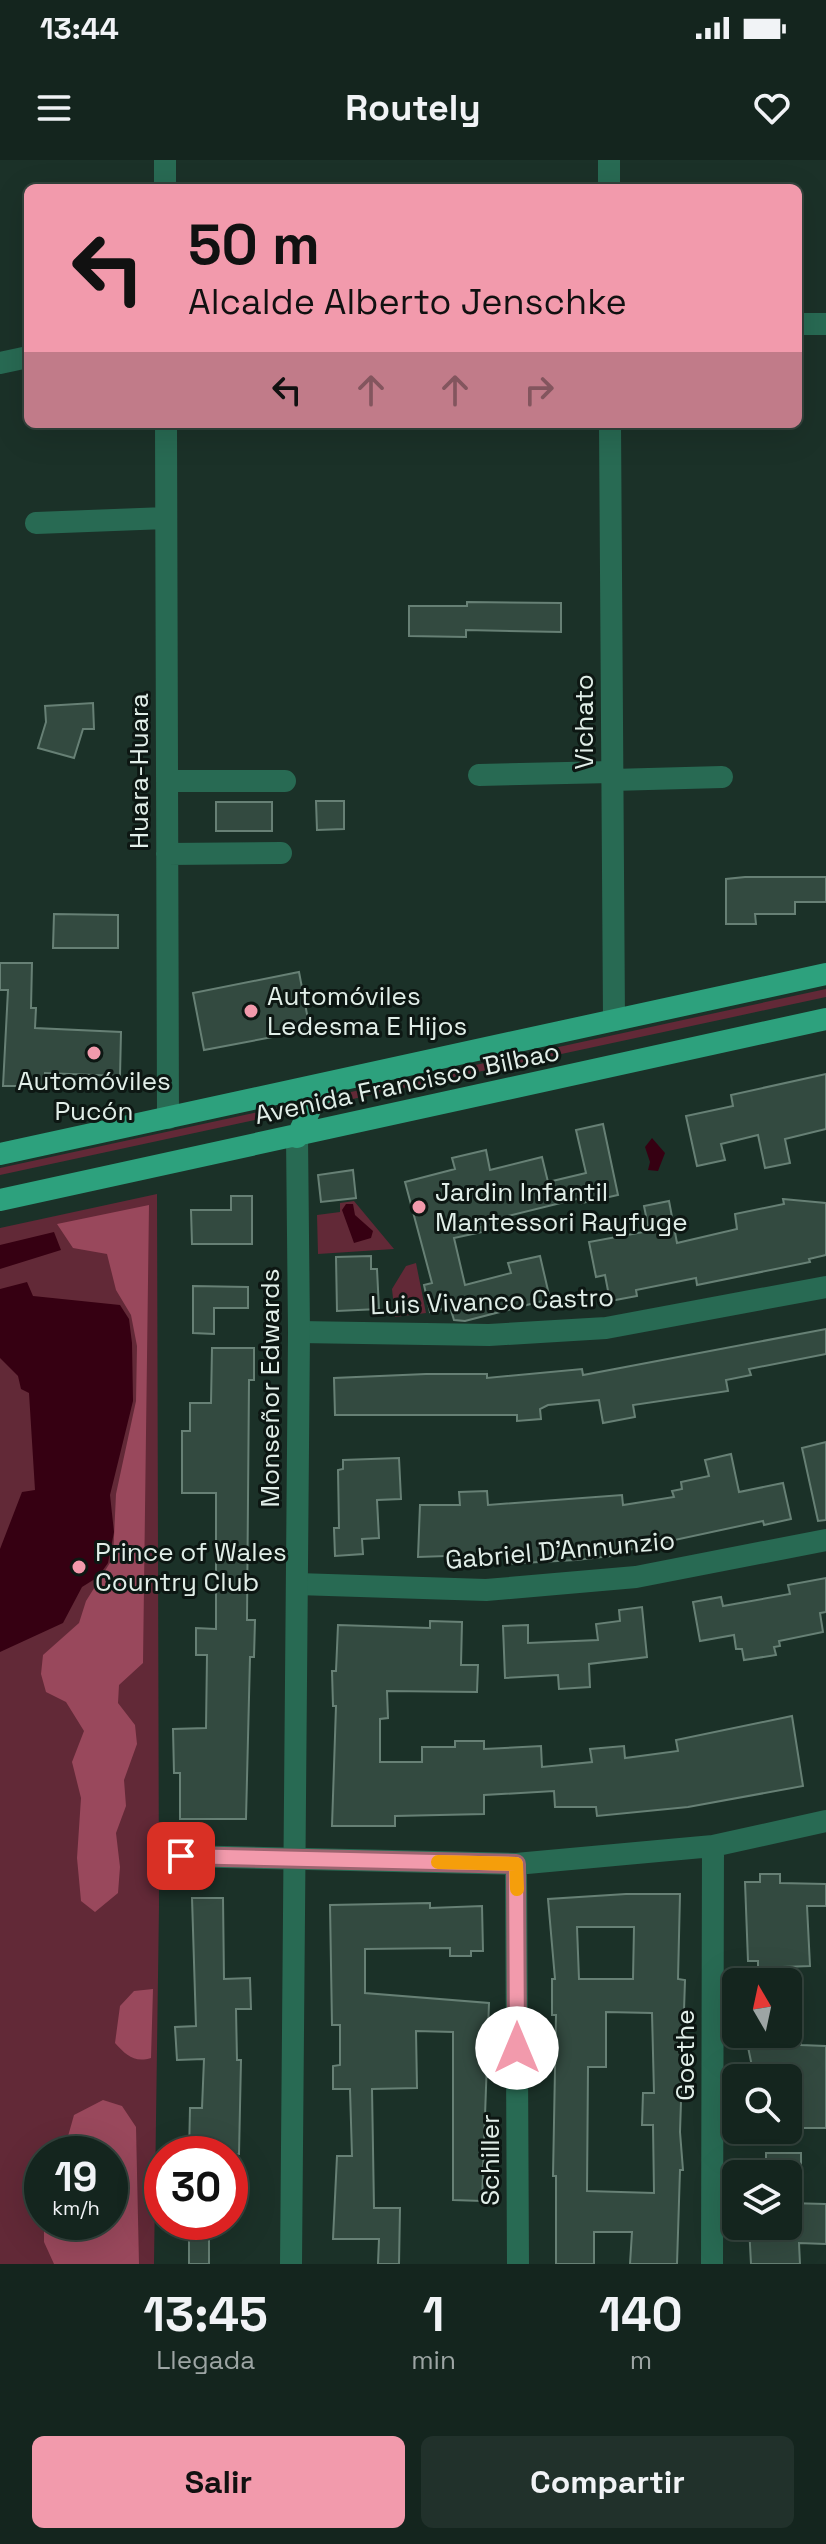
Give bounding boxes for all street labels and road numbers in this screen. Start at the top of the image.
street label: Vichato [567,674,601,770]
street label: Huara-Huara [122,693,156,849]
street label: Avenida Francisco Bilbao [251,1034,563,1132]
street label: Monseñor Edwards [253,1269,287,1507]
street label: Luis Vivanco Castro [369,1280,615,1322]
street label: Gabriel D'Annunzio [444,1523,676,1577]
street label: Goethe [668,2009,702,2101]
street label: Schiller [473,2114,507,2206]

